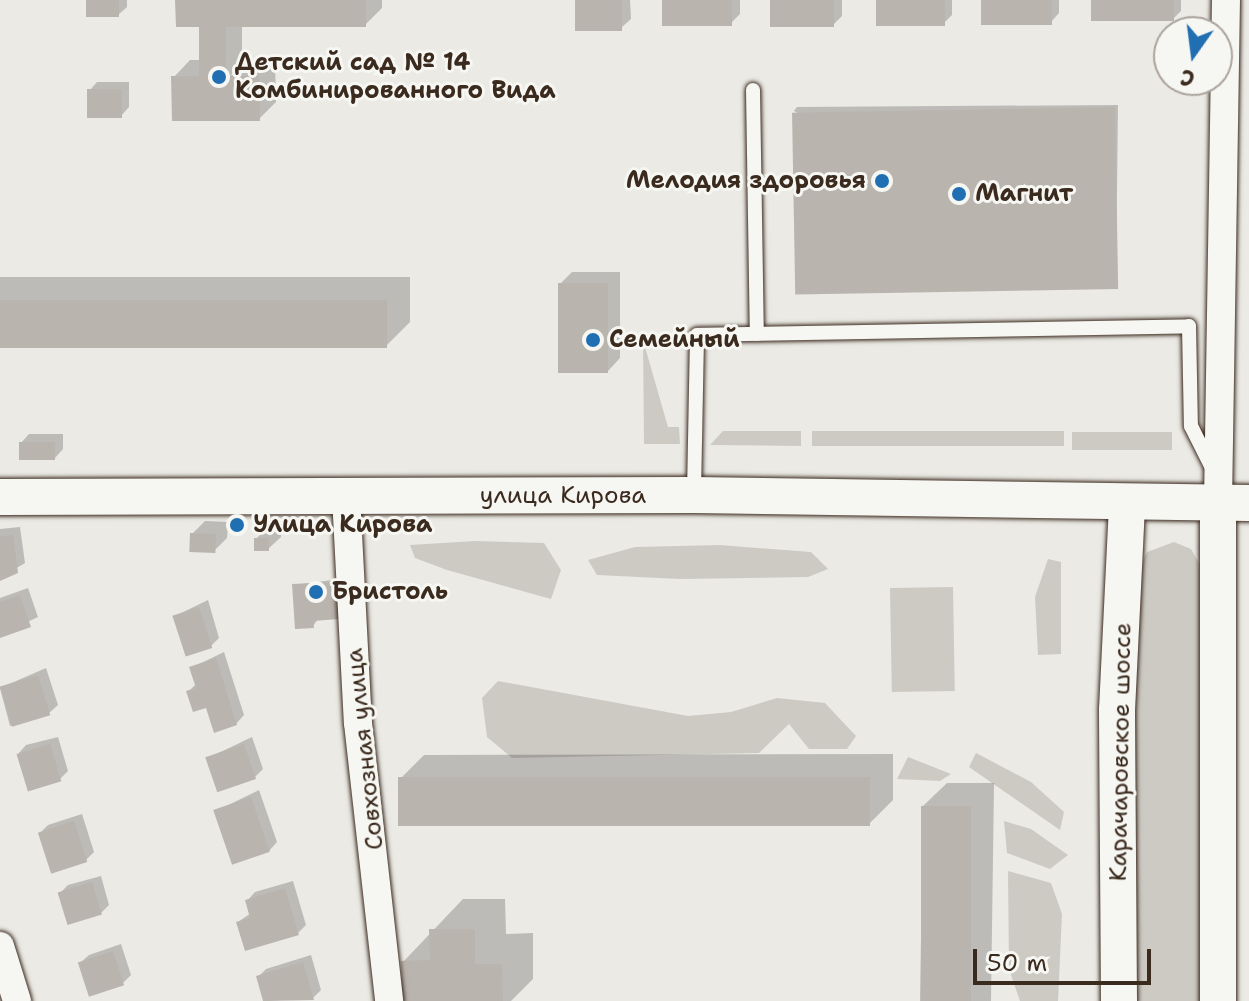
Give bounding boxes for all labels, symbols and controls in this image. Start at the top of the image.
north arrow [1153,16,1233,96]
place label: Детский сад № 14 Комбинированного Вида [235,49,556,105]
text: С [1177,62,1198,94]
marker: Детский сад № 14 Комбинированного Вида [210,68,228,86]
place label: Мелодия здоровья [626,167,866,195]
marker: Мелодия здоровья [873,172,891,190]
place label: Магнит [975,180,1073,208]
marker: Магнит [950,185,968,203]
place label: Семейный [609,326,740,354]
marker: Семейный [584,331,602,349]
street label: улица Кирова [480,482,646,510]
place label: Улица Кирова [253,511,432,539]
marker: Улица Кирова [228,516,246,534]
place label: Бристоль [332,578,448,606]
marker: Бристоль [307,583,325,601]
street label: Карачаровское шоссе [1104,622,1138,882]
street label: Совхозная улица [340,647,390,851]
scale bar [977,933,1155,983]
text: 50 m [987,947,1047,979]

